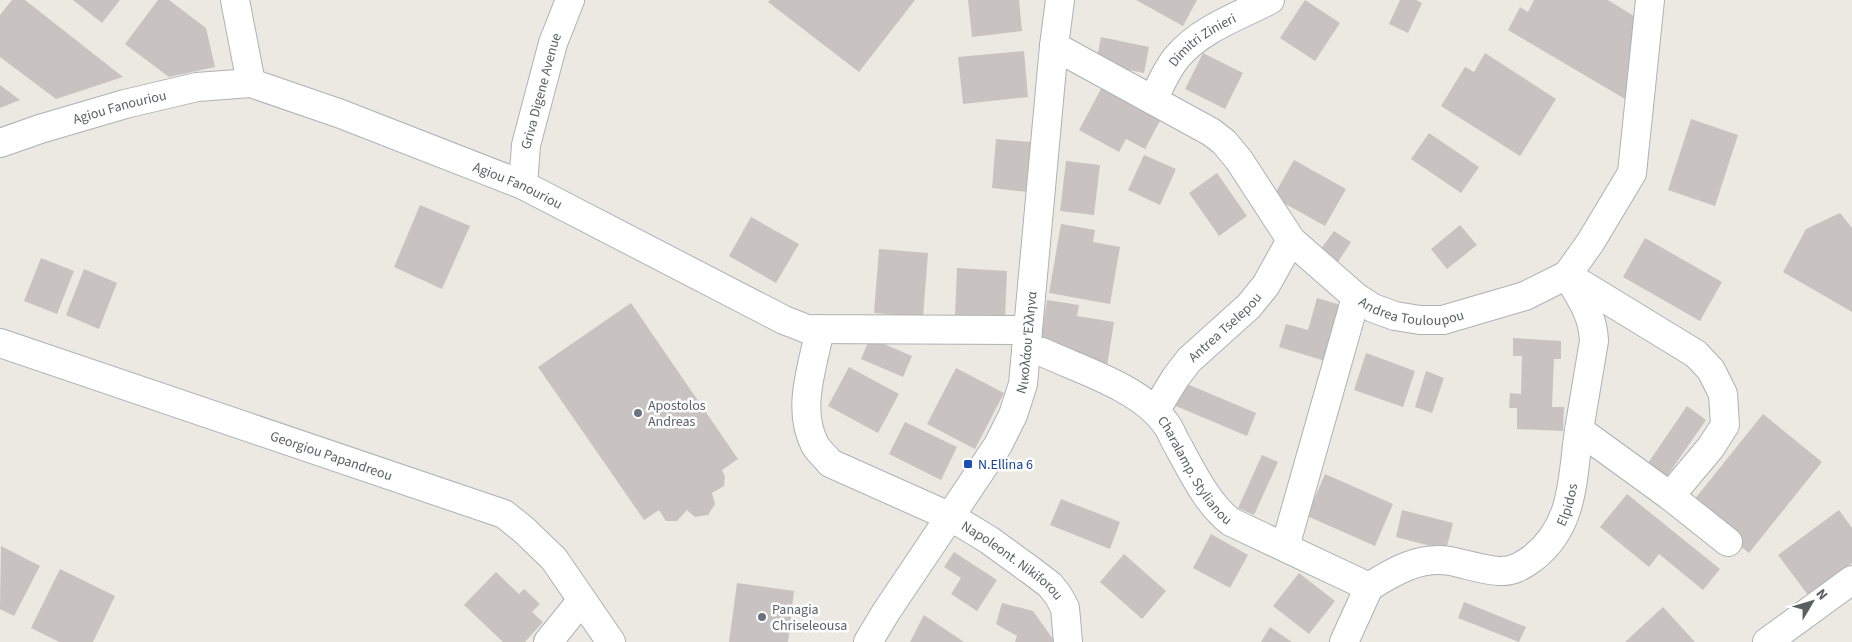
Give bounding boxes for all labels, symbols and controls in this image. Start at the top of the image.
street label: Dimitri Zinieri [1164,9,1240,71]
street label: Griva Digene Avenue [516,30,567,152]
street label: Agiou Fanouriou [71,86,168,130]
street label: Agiou Fanouriou [470,157,566,215]
street label: Antrea Tselepou [1184,289,1267,367]
street label: Νικολάου Έλληνα [1012,290,1042,396]
street label: Andrea Touloupou [1354,292,1467,331]
place label: Apostolos Andreas [648,396,706,432]
marker: Apostolos Andreas [632,407,644,419]
street label: Charalamp. Stylianou [1152,412,1236,530]
street label: Georgiou Papandreou [267,426,395,486]
place label: N.Ellina 6 [978,455,1033,475]
marker: N.Ellina 6 [962,458,974,470]
street label: Elpidos [1552,482,1583,530]
street label: Napoleont. Nikiforou [957,517,1067,605]
north arrow [1787,577,1837,627]
text: N [1811,585,1832,604]
place label: Panagia Chriseleousa [772,600,847,636]
marker: Panagia Chriseleousa [756,611,768,623]

